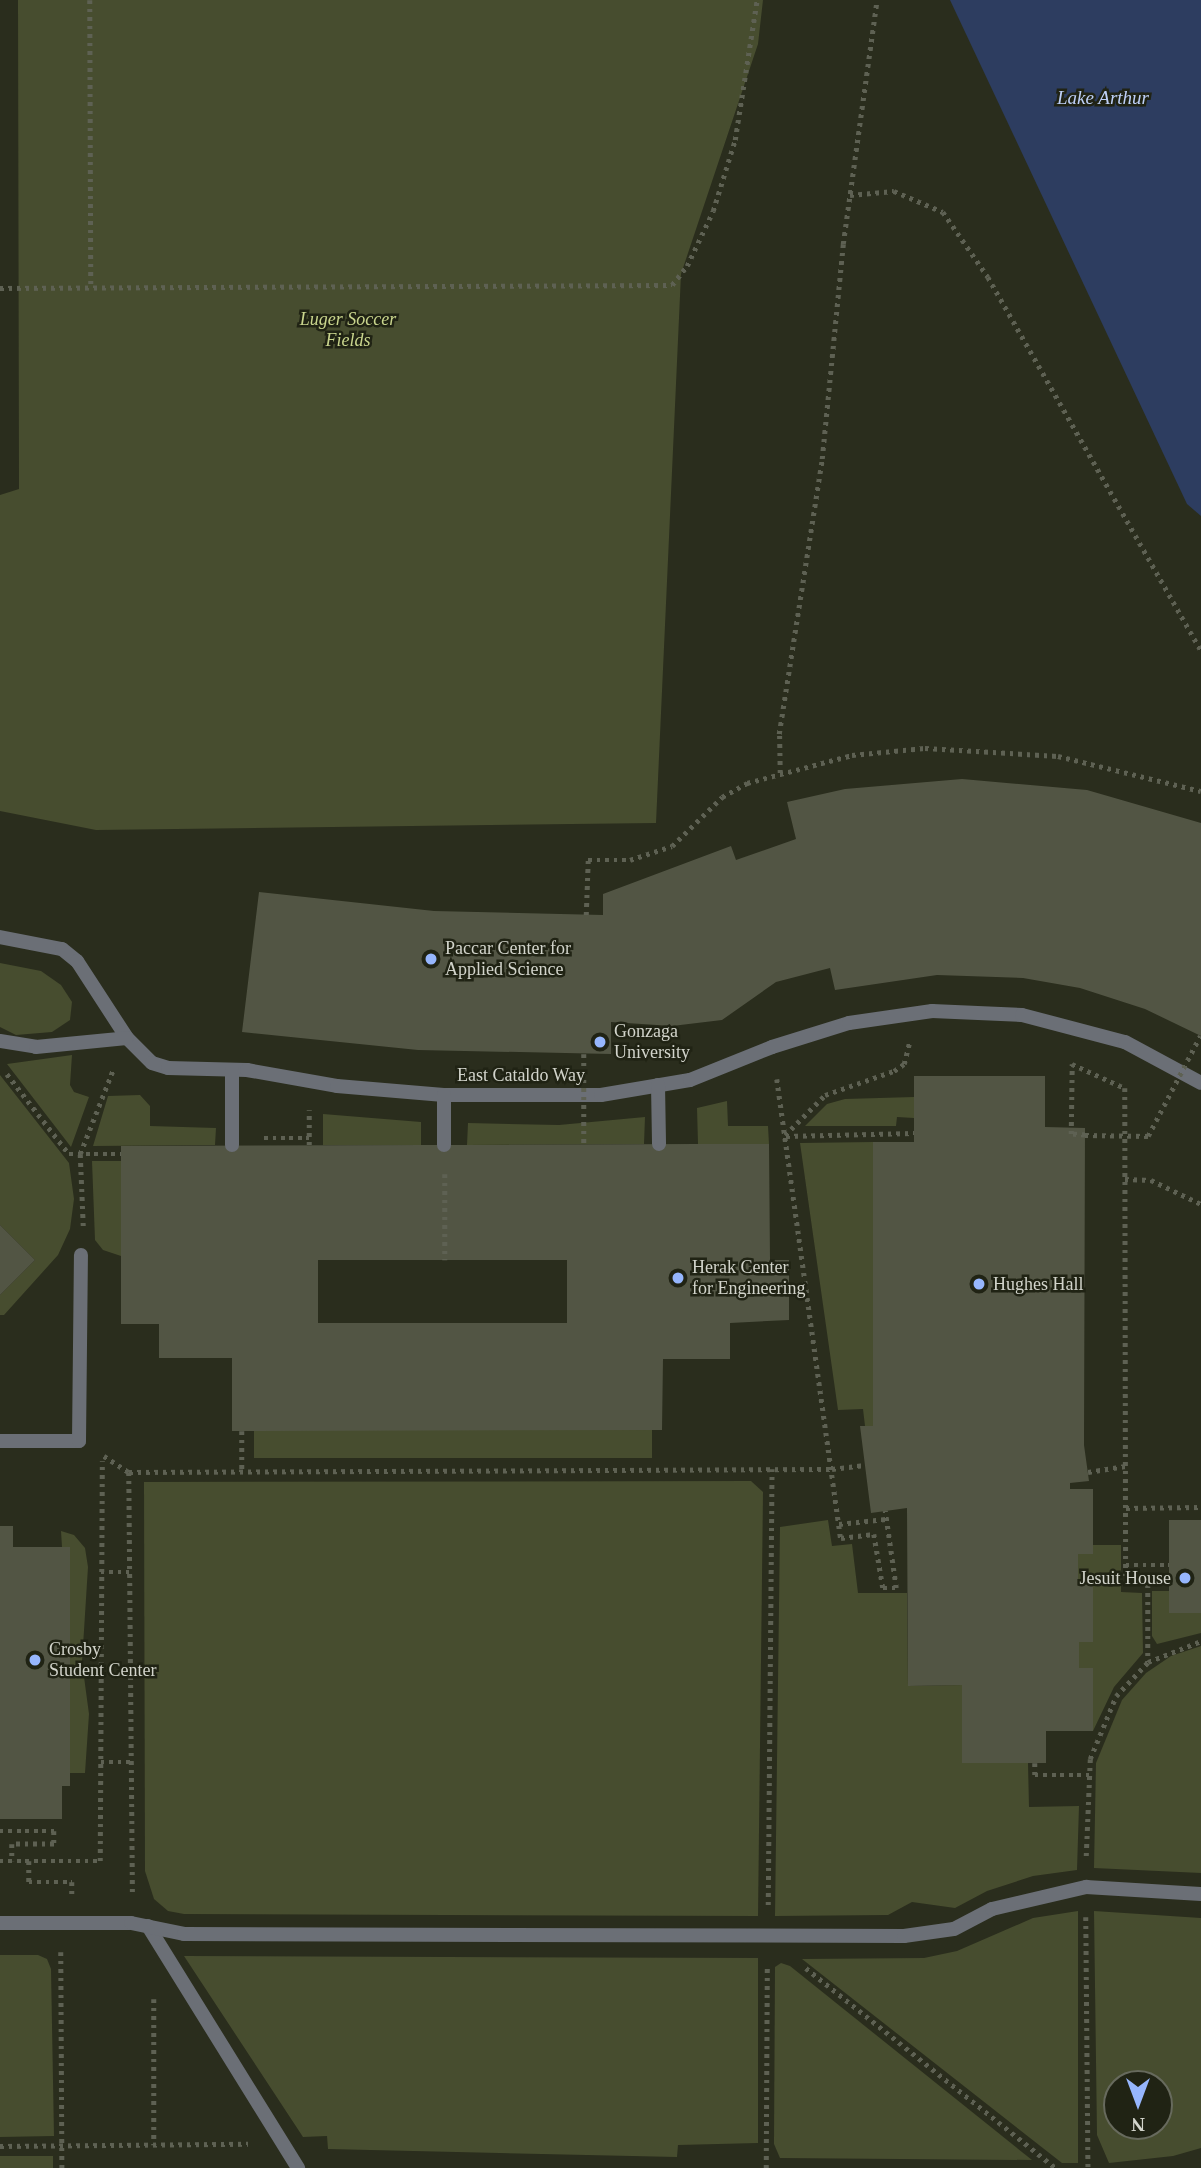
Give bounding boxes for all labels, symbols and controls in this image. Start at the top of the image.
water label: Lake Arthur [1057,87,1149,109]
park label: Luger Soccer Fields [300,309,396,352]
place label: Paccar Center for Applied Science [445,938,571,981]
marker: Paccar Center for Applied Science [423,951,439,967]
place label: Gonzaga University [614,1021,690,1064]
marker: Gonzaga University [592,1034,608,1050]
street label: East Cataldo Way [457,1064,585,1086]
place label: Herak Center for Engineering [692,1257,805,1300]
marker: Herak Center for Engineering [670,1270,686,1286]
place label: Hughes Hall [993,1273,1083,1295]
marker: Hughes Hall [971,1276,987,1292]
place label: Jesuit House [1080,1567,1171,1589]
marker: Jesuit House [1177,1570,1193,1586]
place label: Crosby Student Center [49,1639,156,1682]
marker: Crosby Student Center [27,1652,43,1668]
north arrow [1103,2070,1173,2140]
text: N [1131,2114,1145,2135]

